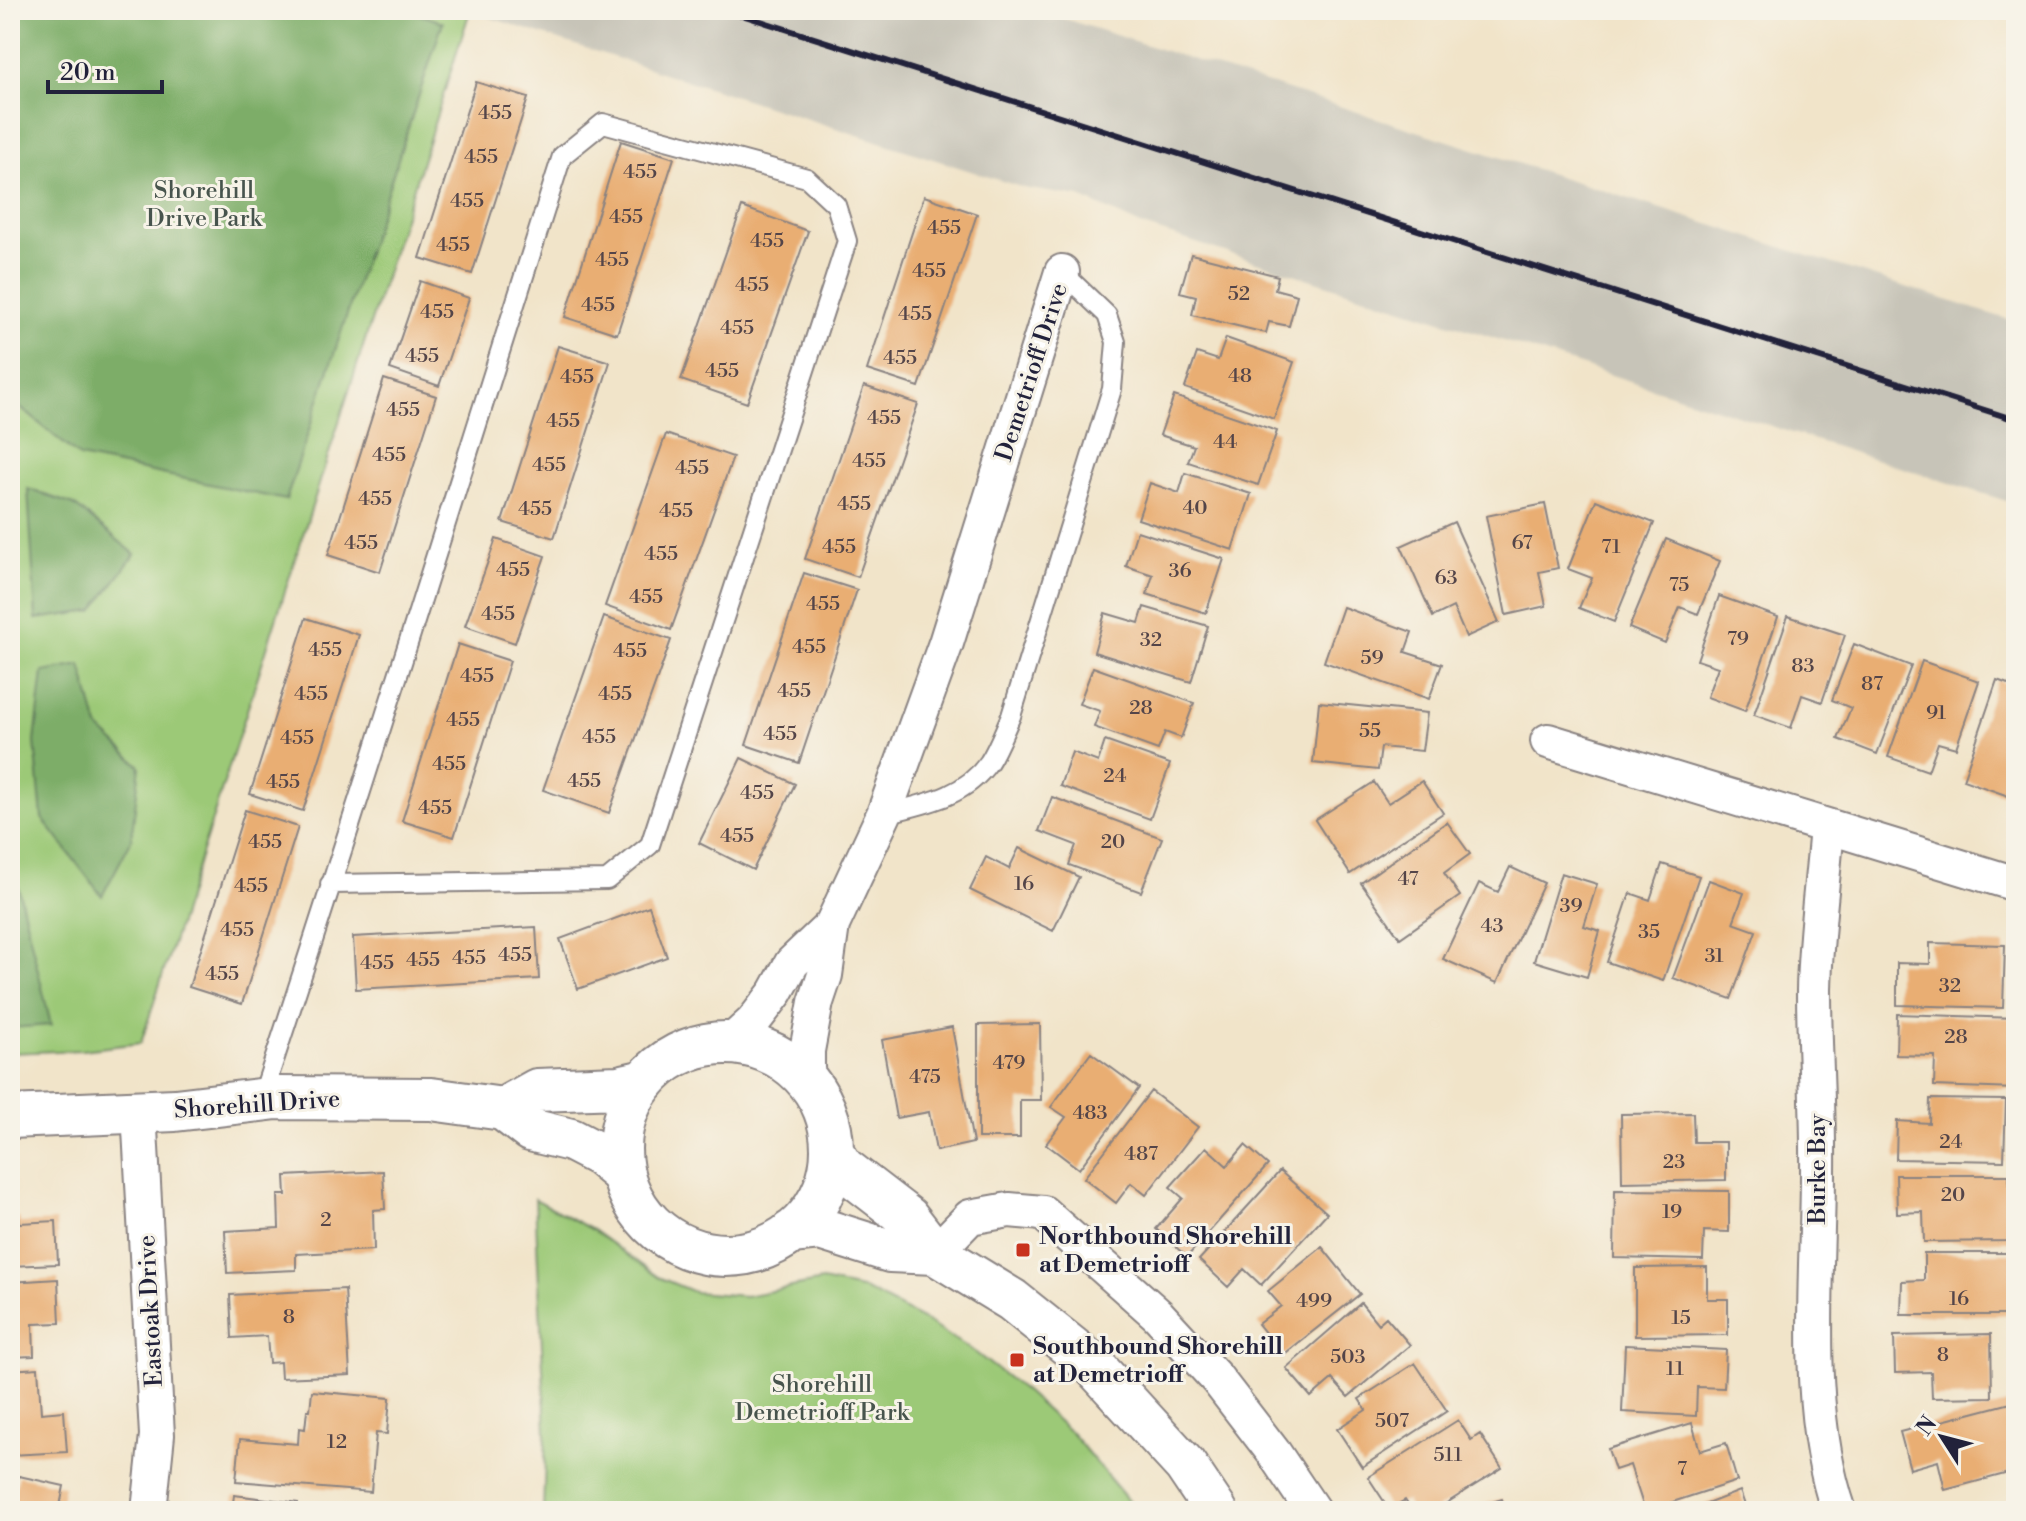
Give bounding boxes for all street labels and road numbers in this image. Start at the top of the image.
street label: Demetrioff Drive [989,279,1075,465]
street label: Shorehill Drive [173,1084,341,1126]
street label: Burke Bay [1803,1113,1833,1225]
street label: Eastoak Drive [132,1234,170,1388]

